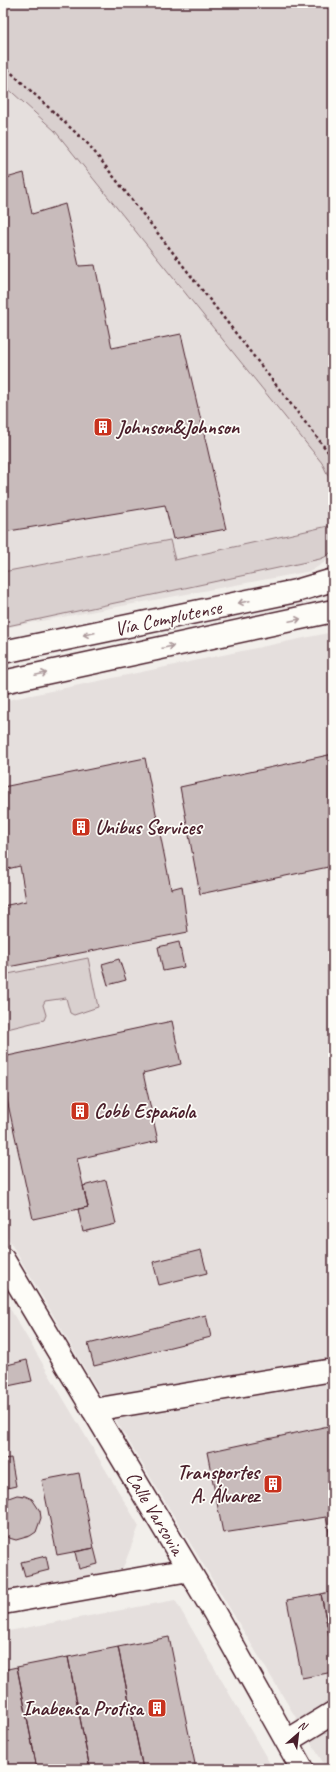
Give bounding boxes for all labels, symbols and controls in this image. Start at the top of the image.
place label: Johnson&Johnson [115,415,240,440]
building icon: Johnson&Johnson [92,416,114,438]
street label: Vía Complutense [112,594,225,642]
one-way arrow [238,599,251,607]
one-way arrow [289,615,302,623]
one-way arrow [83,631,96,639]
one-way arrow [161,643,174,651]
one-way arrow [34,670,47,678]
place label: Unibus Services [95,815,203,840]
building icon: Unibus Services [70,816,92,838]
place label: Cobb Española [94,1099,197,1124]
building icon: Cobb Española [69,1100,91,1122]
place label: Transportes A. Álvarez [177,1460,262,1508]
street label: Calle Varsovia [120,1467,191,1561]
building icon: Transportes A. Álvarez [262,1473,284,1495]
place label: Inabensa Protisa [22,1696,145,1721]
building icon: Inabensa Protisa [146,1697,168,1719]
north arrow [278,1714,318,1754]
text: N [296,1717,311,1734]

